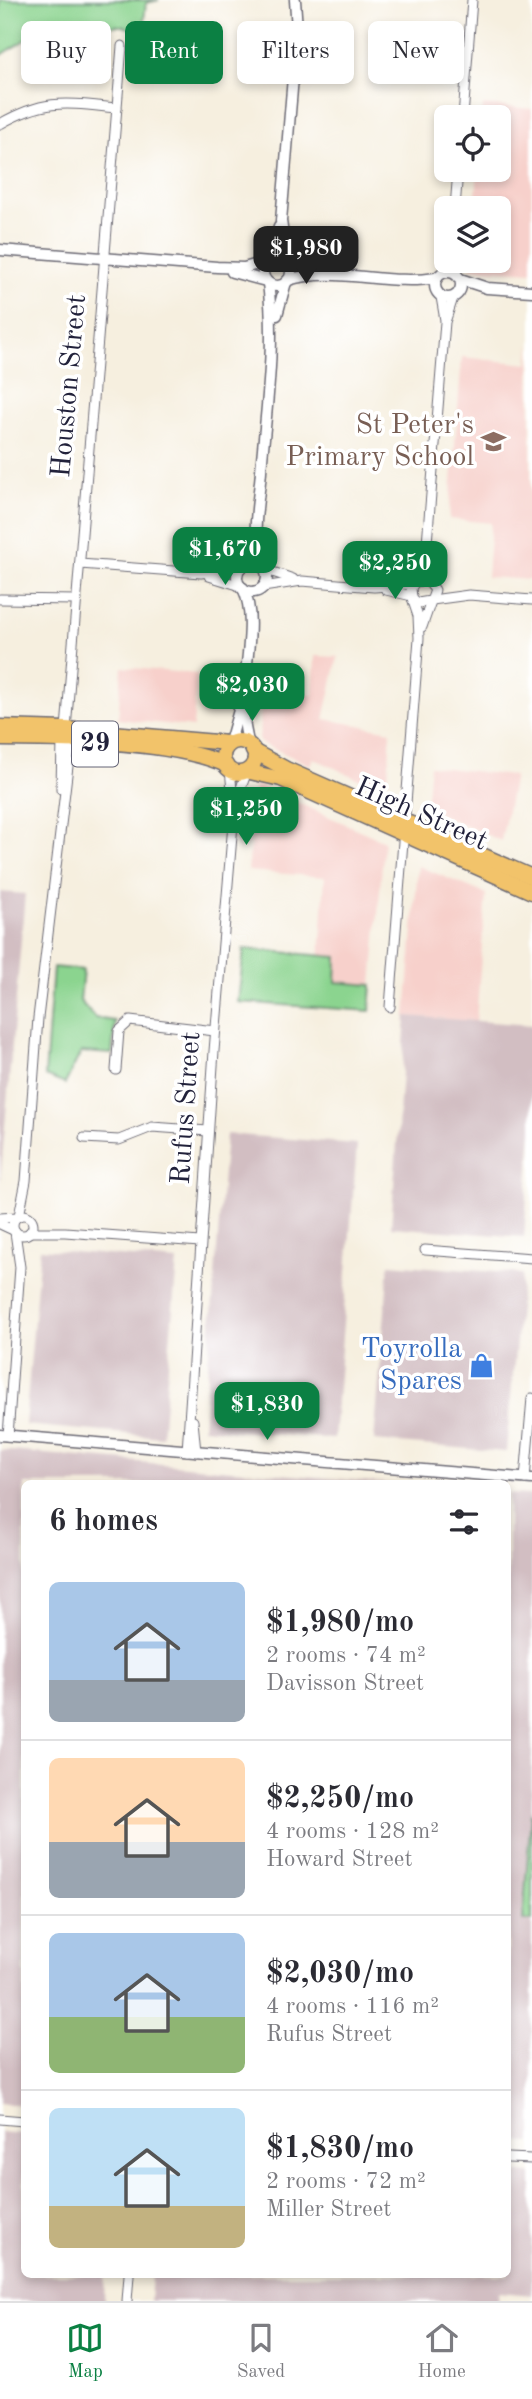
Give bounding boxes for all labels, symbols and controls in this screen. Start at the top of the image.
chip: Buy [21,21,111,84]
chip: Rent [125,21,223,84]
chip: Filters [237,21,354,84]
chip: New [368,21,464,84]
map controls [434,105,511,273]
button: locate [434,105,511,182]
button: layers [434,196,511,273]
pin: $1,980 [249,226,363,286]
text: $1,980 [269,237,343,260]
street label: Houston Street [48,293,92,479]
place label: St Peter's Primary School [286,412,474,472]
school or university icon: St Peter's Primary School [480,428,508,456]
pin: $1,670 [168,528,282,587]
text: $1,670 [188,538,262,561]
pin: $2,250 [338,542,452,601]
text: $2,250 [358,552,432,575]
pin: $2,030 [195,664,309,723]
text: $2,030 [215,674,289,697]
road number: 29 [72,722,118,766]
street label: High Street [350,773,492,857]
pin: $1,250 [189,788,303,847]
text: $1,250 [209,798,283,821]
street label: Rufus Street [168,1031,206,1185]
place label: Toyrolla Spares [361,1336,462,1396]
shop icon: Toyrolla Spares [468,1352,496,1380]
pin: $1,830 [210,1382,324,1442]
text: $1,830 [230,1393,304,1416]
icon: filters [445,1503,483,1541]
text: 6 homes [49,1507,158,1537]
text: $1,980/mo [266,1608,414,1638]
icon: home [105,1610,189,1694]
text: 2 rooms · 74 m² [266,1644,426,1667]
text: Davisson Street [266,1672,424,1695]
text: $2,250/mo [266,1784,414,1814]
icon: home [105,1786,189,1870]
text: 4 rooms · 128 m² [266,1820,439,1843]
text: Howard Street [266,1848,412,1871]
text: $2,030/mo [266,1959,414,1989]
icon: home [105,1961,189,2045]
text: 4 rooms · 116 m² [266,1995,439,2018]
text: Rufus Street [266,2023,392,2046]
text: $1,830/mo [266,2134,414,2164]
icon: home [105,2136,189,2220]
text: 2 rooms · 72 m² [266,2170,426,2193]
text: Miller Street [266,2198,391,2221]
tab: Map [66,2319,104,2384]
tab: Saved [237,2319,285,2384]
tab: Home [418,2319,466,2384]

